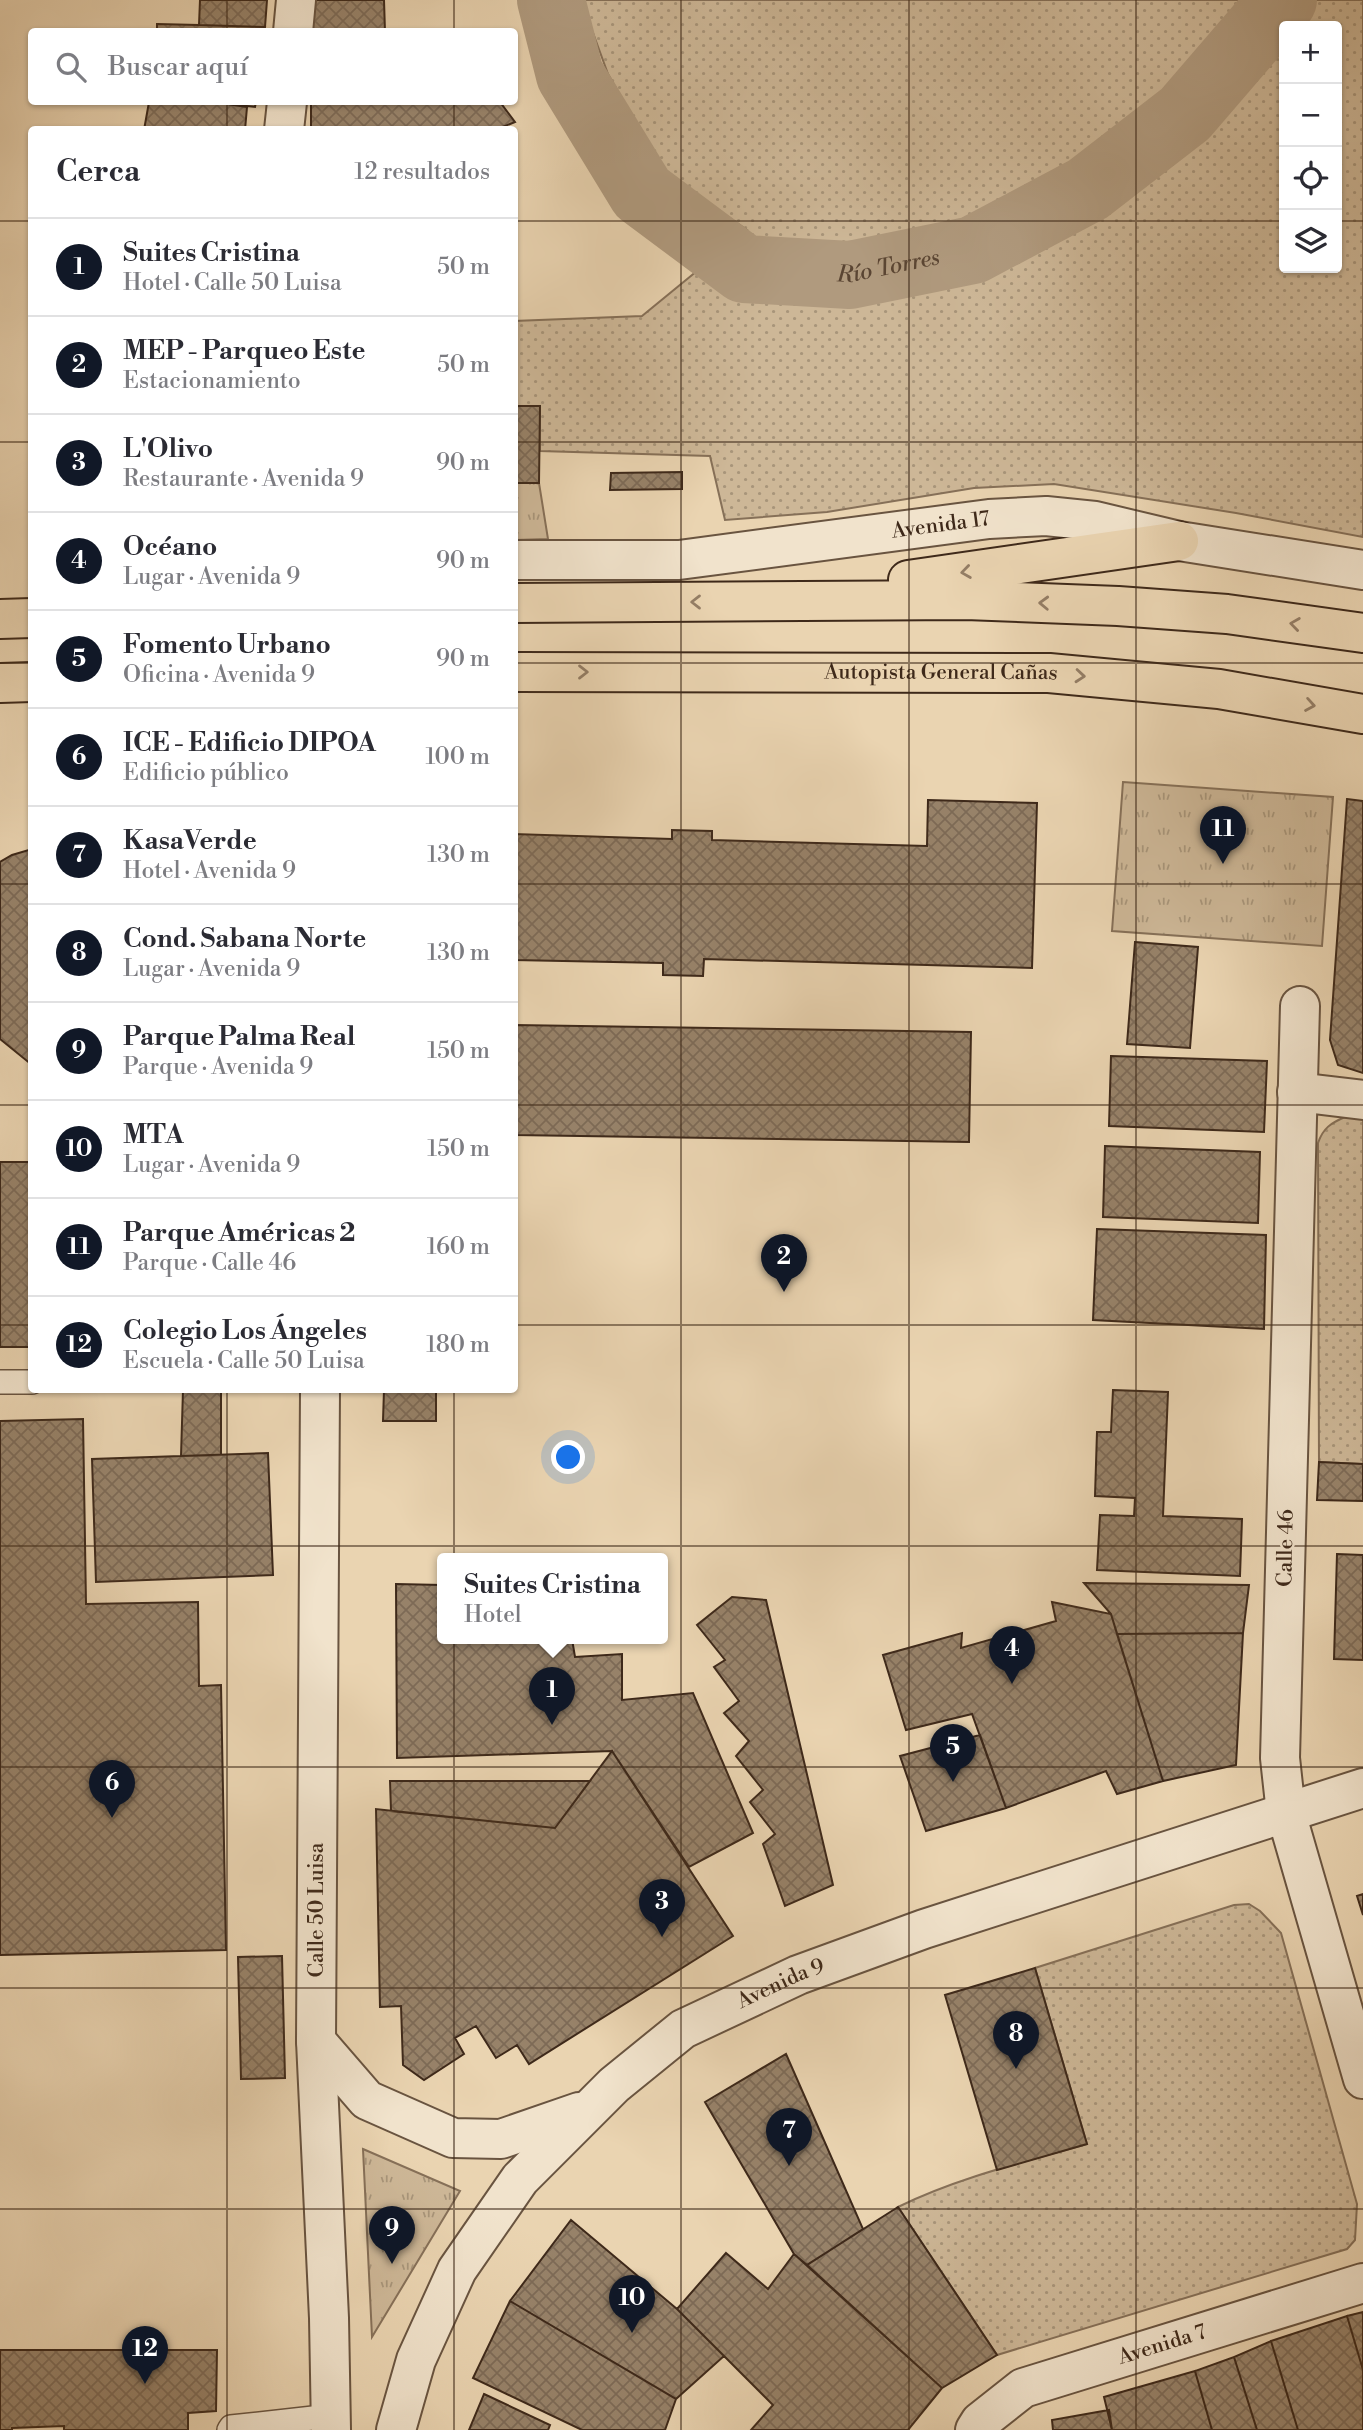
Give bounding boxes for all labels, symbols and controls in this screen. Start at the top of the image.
map controls [1279,21,1342,273]
button: + [1279,21,1342,84]
search box [28,28,518,105]
icon: search [52,48,90,86]
text: Buscar aquí [108,51,248,83]
button: − [1279,84,1342,147]
button: locate [1279,147,1342,210]
text: Cerca [56,153,140,191]
text: 12 resultados [354,158,490,186]
button: layers [1279,210,1342,273]
text: Suites Cristina [123,237,300,269]
water label: Río Torres [835,243,942,289]
text: 1 [73,253,85,281]
text: 50 m [437,253,490,281]
text: Hotel · Calle 50 Luisa [123,269,342,297]
text: MEP - Parqueo Este [123,335,365,367]
text: 2 [72,351,86,379]
text: 50 m [437,351,490,379]
text: Estacionamiento [123,367,301,395]
text: L'Olivo [123,433,213,465]
text: 3 [72,449,86,477]
text: 90 m [436,449,490,477]
text: Restaurante · Avenida 9 [123,465,364,493]
street label: Avenida 17 [889,506,992,545]
text: Océano [123,531,217,563]
text: 4 [71,547,87,575]
text: 90 m [436,547,490,575]
text: Lugar · Avenida 9 [123,563,300,591]
one-way arrow [960,564,972,579]
one-way arrow [690,594,700,610]
one-way arrow [1039,596,1050,611]
one-way arrow [1290,616,1301,631]
text: Fomento Urbano [123,629,331,661]
text: 5 [72,645,86,673]
text: 90 m [436,645,490,673]
street label: Autopista General Cañas [823,660,1059,687]
text: Oficina · Avenida 9 [123,661,315,689]
one-way arrow [578,664,588,680]
one-way arrow [1074,668,1085,683]
one-way arrow [1304,697,1316,712]
text: ICE - Edificio DIPOA [123,727,376,759]
text: 6 [72,743,86,771]
text: 100 m [425,743,490,771]
text: Edificio público [123,759,289,787]
pin: 11 [1200,806,1246,864]
text: KasaVerde [123,825,257,857]
text: 7 [72,841,86,869]
text: 130 m [427,841,490,869]
text: Hotel · Avenida 9 [123,857,296,885]
text: Cond. Sabana Norte [123,923,366,955]
text: 8 [72,939,86,967]
text: 130 m [427,939,490,967]
text: Lugar · Avenida 9 [123,955,300,983]
text: Parque Palma Real [123,1021,355,1053]
text: 9 [72,1037,86,1065]
text: 150 m [427,1037,490,1065]
text: Parque · Avenida 9 [123,1053,313,1081]
text: MTA [123,1119,184,1151]
text: 10 [65,1135,93,1163]
text: 150 m [427,1135,490,1163]
text: Lugar · Avenida 9 [123,1151,300,1179]
text: Parque Américas 2 [123,1217,356,1249]
text: 11 [68,1233,90,1261]
text: 160 m [427,1233,490,1261]
pin: 2 [761,1234,807,1292]
text: Parque · Calle 46 [123,1249,296,1277]
text: Colegio Los Ángeles [123,1315,367,1347]
text: 12 [66,1331,92,1359]
text: 180 m [426,1331,490,1359]
text: Escuela · Calle 50 Luisa [123,1347,365,1375]
your location [551,1440,585,1474]
street label: Calle 46 [1272,1509,1300,1587]
popup [437,1553,668,1644]
text: Suites Cristina [464,1569,641,1601]
text: Hotel [464,1601,522,1629]
pin: 4 [989,1626,1035,1684]
pin: 1 [529,1667,575,1725]
pin: 5 [930,1724,976,1782]
pin: 6 [89,1760,135,1818]
street label: Calle 50 Luisa [304,1842,330,1977]
pin: 3 [639,1879,685,1937]
street label: Avenida 9 [732,1953,828,2015]
pin: 8 [993,2011,1039,2069]
pin: 7 [766,2108,812,2166]
pin: 9 [369,2206,415,2264]
pin: 10 [609,2275,655,2333]
street label: Avenida 7 [1114,2319,1210,2371]
pin: 12 [122,2326,168,2384]

